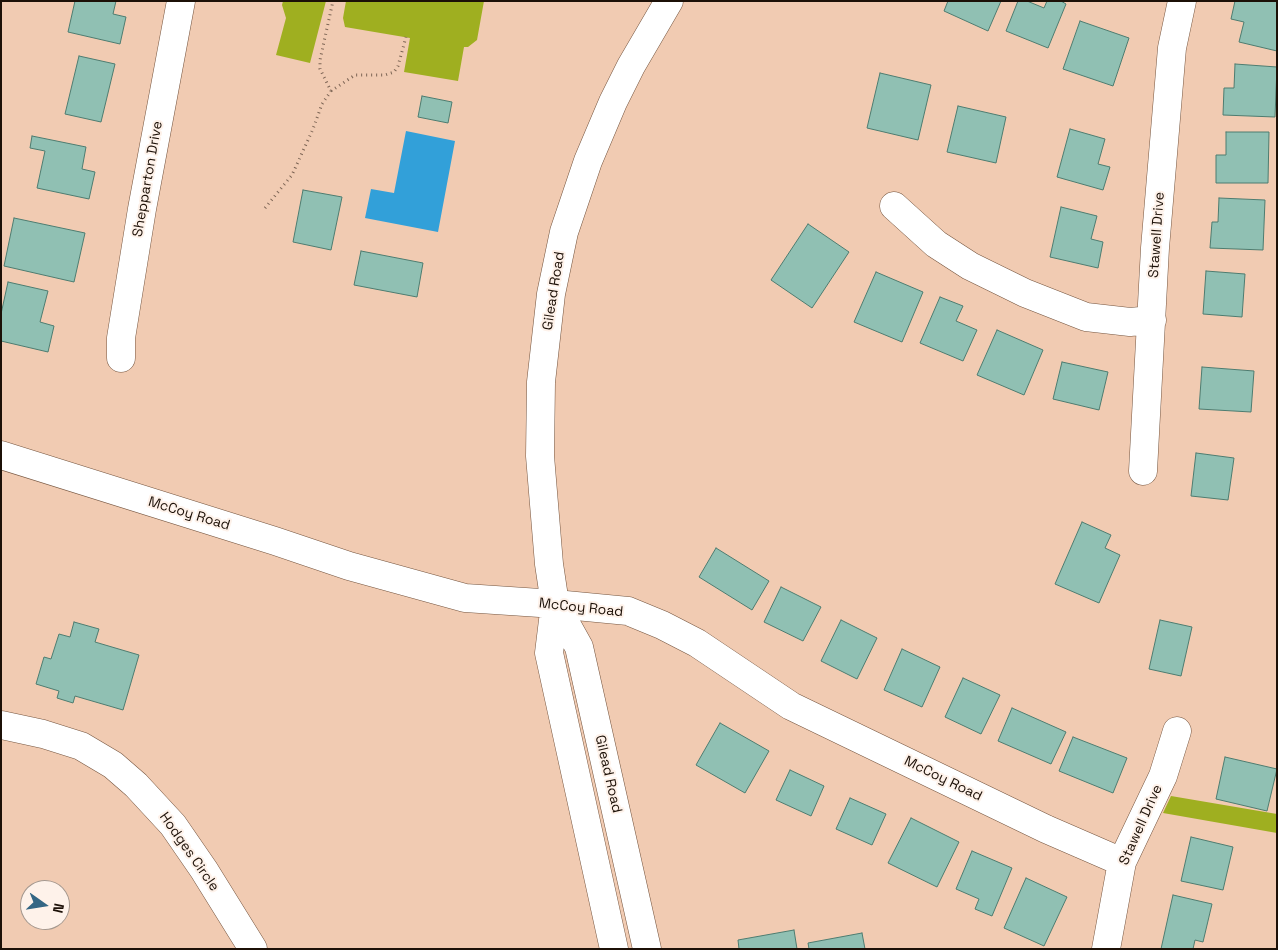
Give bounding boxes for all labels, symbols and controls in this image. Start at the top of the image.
street label: Shepparton Drive [130,120,166,238]
street label: Stawell Drive [1146,191,1168,279]
street label: Gilead Road [540,251,568,331]
street label: McCoy Road [146,494,232,534]
street label: McCoy Road [538,595,624,621]
street label: Gilead Road [591,734,625,814]
street label: McCoy Road [901,753,985,805]
street label: Stawell Drive [1116,782,1166,868]
street label: Hodges Circle [156,809,222,895]
north arrow [20,880,70,930]
text: N [49,902,68,915]

